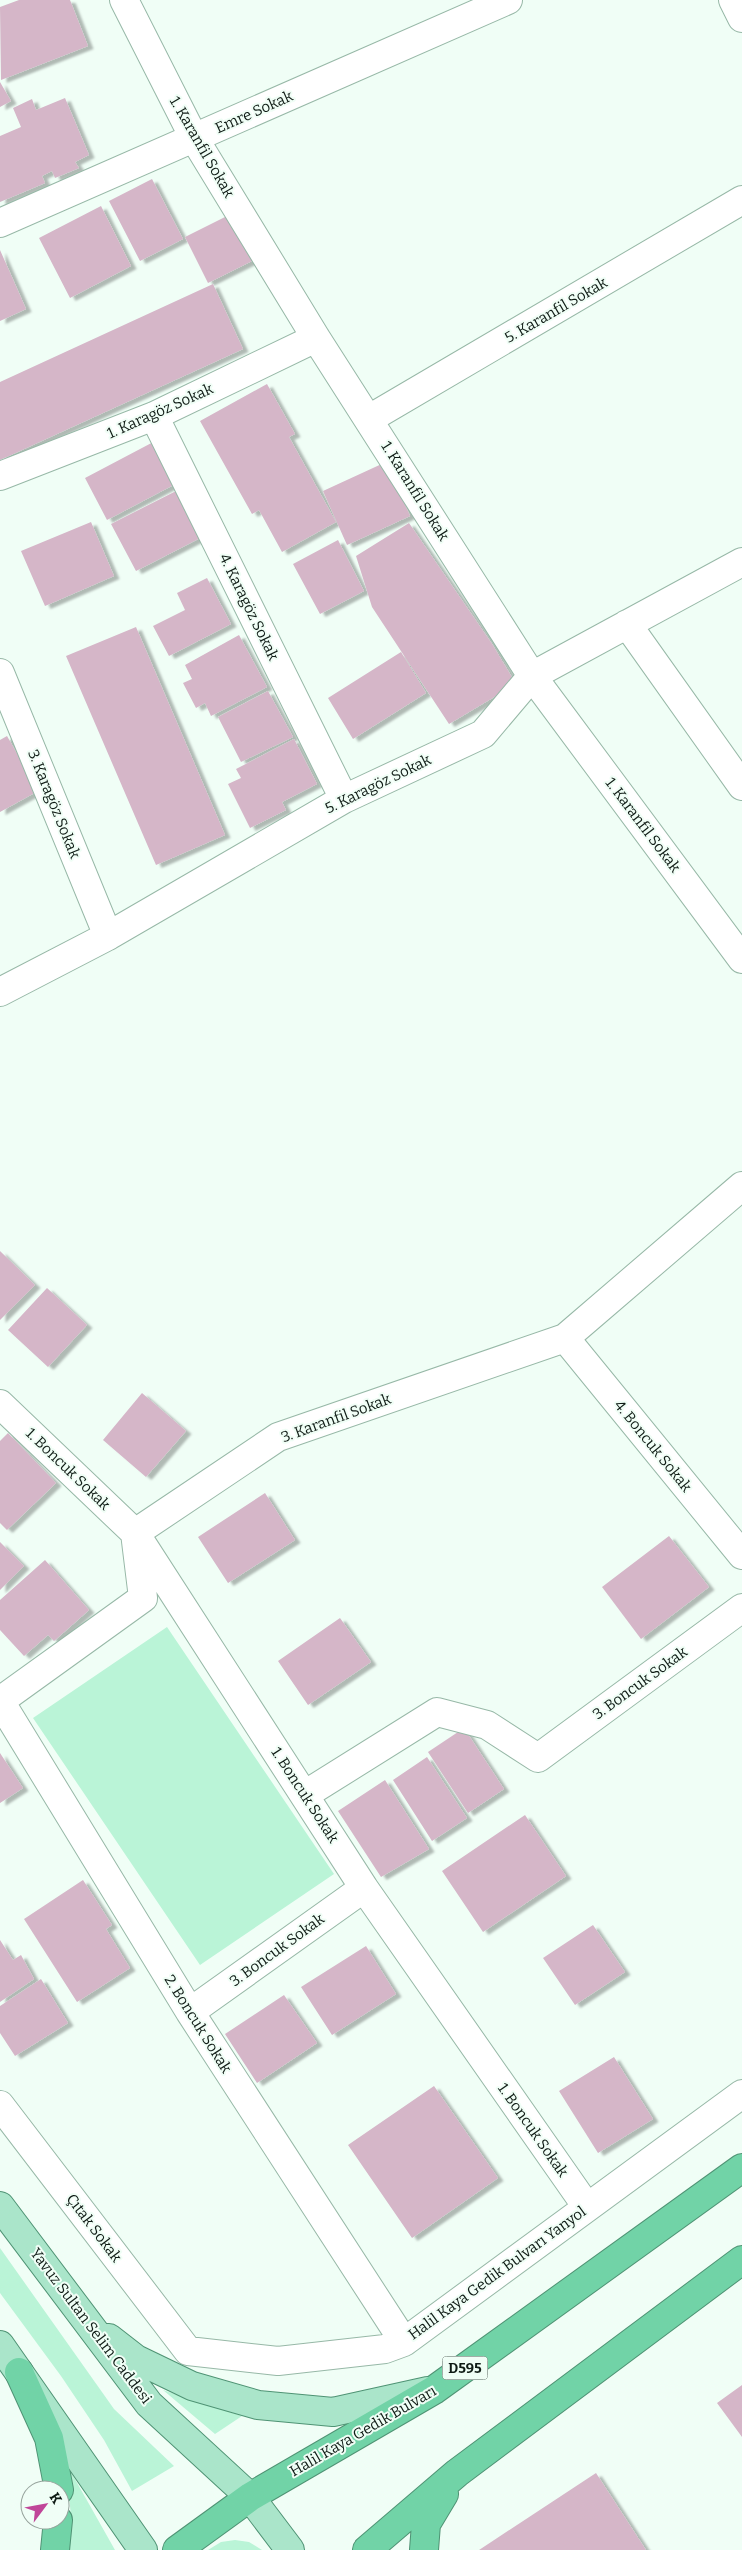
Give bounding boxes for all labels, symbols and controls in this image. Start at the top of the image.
street label: Emre Sokak [212,87,296,137]
street label: 1. Karanfil Sokak [166,93,238,201]
street label: 5. Karanfil Sokak [502,273,611,347]
street label: 1. Karagöz Sokak [104,379,216,442]
street label: 1. Karanfil Sokak [377,438,453,544]
street label: 4. Karagöz Sokak [215,551,283,664]
street label: 3. Karagöz Sokak [24,747,84,862]
street label: 5. Karagöz Sokak [322,750,434,817]
street label: 1. Karanfil Sokak [602,774,685,876]
street label: 3. Karanfil Sokak [279,1390,394,1446]
street label: 4. Boncuk Sokak [610,1396,696,1496]
street label: 1. Boncuk Sokak [22,1424,114,1514]
street label: 3. Boncuk Sokak [589,1642,691,1723]
street label: 1. Boncuk Sokak [267,1744,343,1847]
street label: 3. Boncuk Sokak [226,1909,328,1990]
street label: 2. Boncuk Sokak [161,1972,236,2077]
street label: 1. Boncuk Sokak [494,2080,572,2181]
street label: Çıtak Sokak [62,2190,126,2266]
street label: Halil Kaya Gedik Bulvarı Yanyol [405,2202,589,2344]
street label: Yavuz Sultan Selim Caddesi [27,2245,156,2408]
road number: D595 [442,2356,488,2380]
street label: Halil Kaya Gedik Bulvarı [287,2381,440,2480]
north arrow [20,2480,70,2530]
text: K [46,2490,65,2507]

